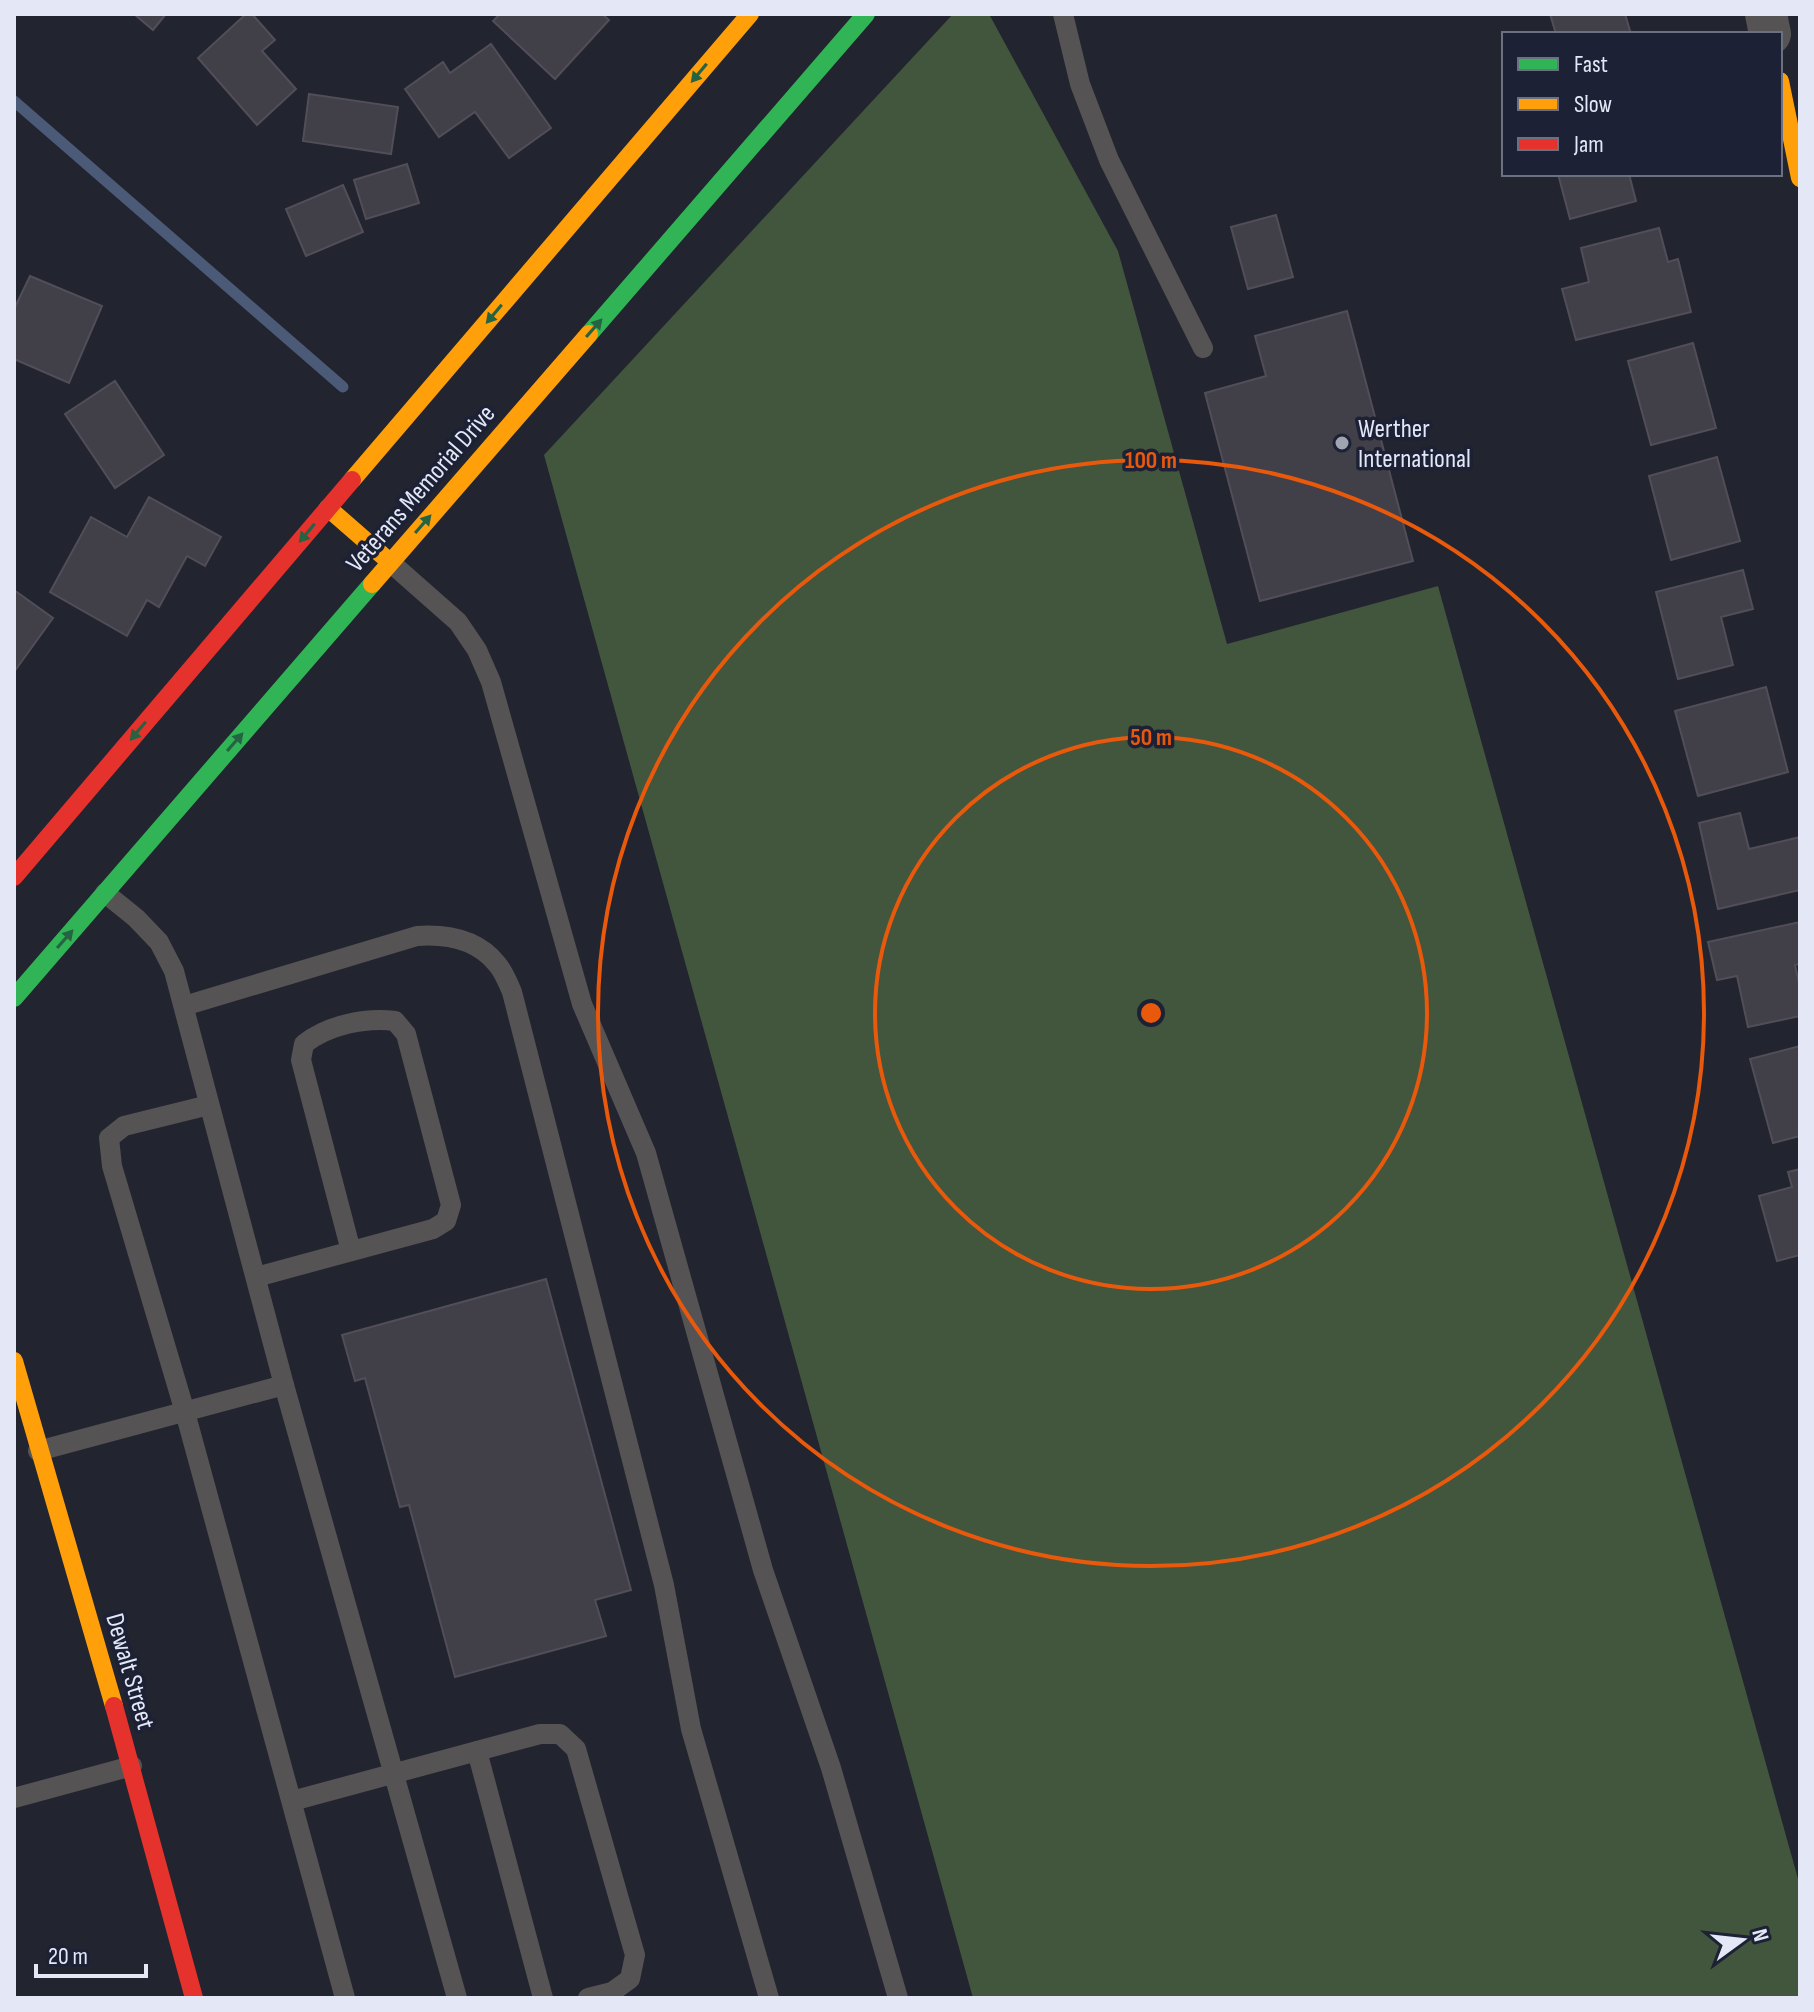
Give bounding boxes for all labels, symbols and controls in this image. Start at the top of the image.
legend [1502,32,1782,176]
text: Fast [1574,50,1608,79]
one-way arrow [691,63,708,83]
text: Slow [1574,90,1612,119]
text: Jam [1573,130,1604,159]
one-way arrow [486,303,503,323]
one-way arrow [584,318,602,338]
street label: Veterans Memorial Drive [340,399,502,579]
place label: Werther International [1358,414,1471,475]
marker: Werther International [1333,434,1351,452]
text: 100 m [1125,446,1177,475]
one-way arrow [414,515,431,535]
one-way arrow [299,522,316,542]
one-way arrow [130,721,148,741]
text: 50 m [1130,723,1172,752]
one-way arrow [226,733,243,753]
one-way arrow [56,929,73,949]
centre of rings [1137,999,1165,1027]
street label: Dewalt Street [98,1610,161,1733]
north arrow [1702,1900,1782,1980]
text: N [1745,1926,1774,1944]
scale bar [36,1928,146,1978]
text: 20 m [48,1942,88,1971]

